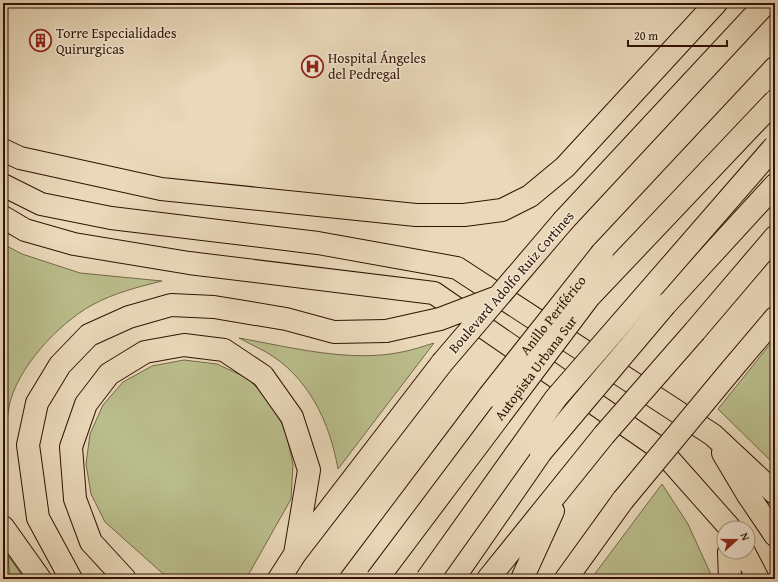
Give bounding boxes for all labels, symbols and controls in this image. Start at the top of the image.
scale bar [628,22,727,48]
place label: Torre Especialidades Quirurgicas [56,23,177,59]
text: 20 m [634,27,658,44]
building icon: Torre Especialidades Quirurgicas [27,28,53,54]
place label: Hospital Ángeles del Pedregal [328,48,426,84]
hospital icon: Hospital Ángeles del Pedregal [299,53,325,79]
street label: Boulevard Adolfo Ruiz Cortines [444,207,578,357]
street label: Anillo Periférico [515,271,591,359]
street label: Autopista Urbana Sur [490,311,582,425]
north arrow [716,520,756,560]
text: N [737,530,754,543]

